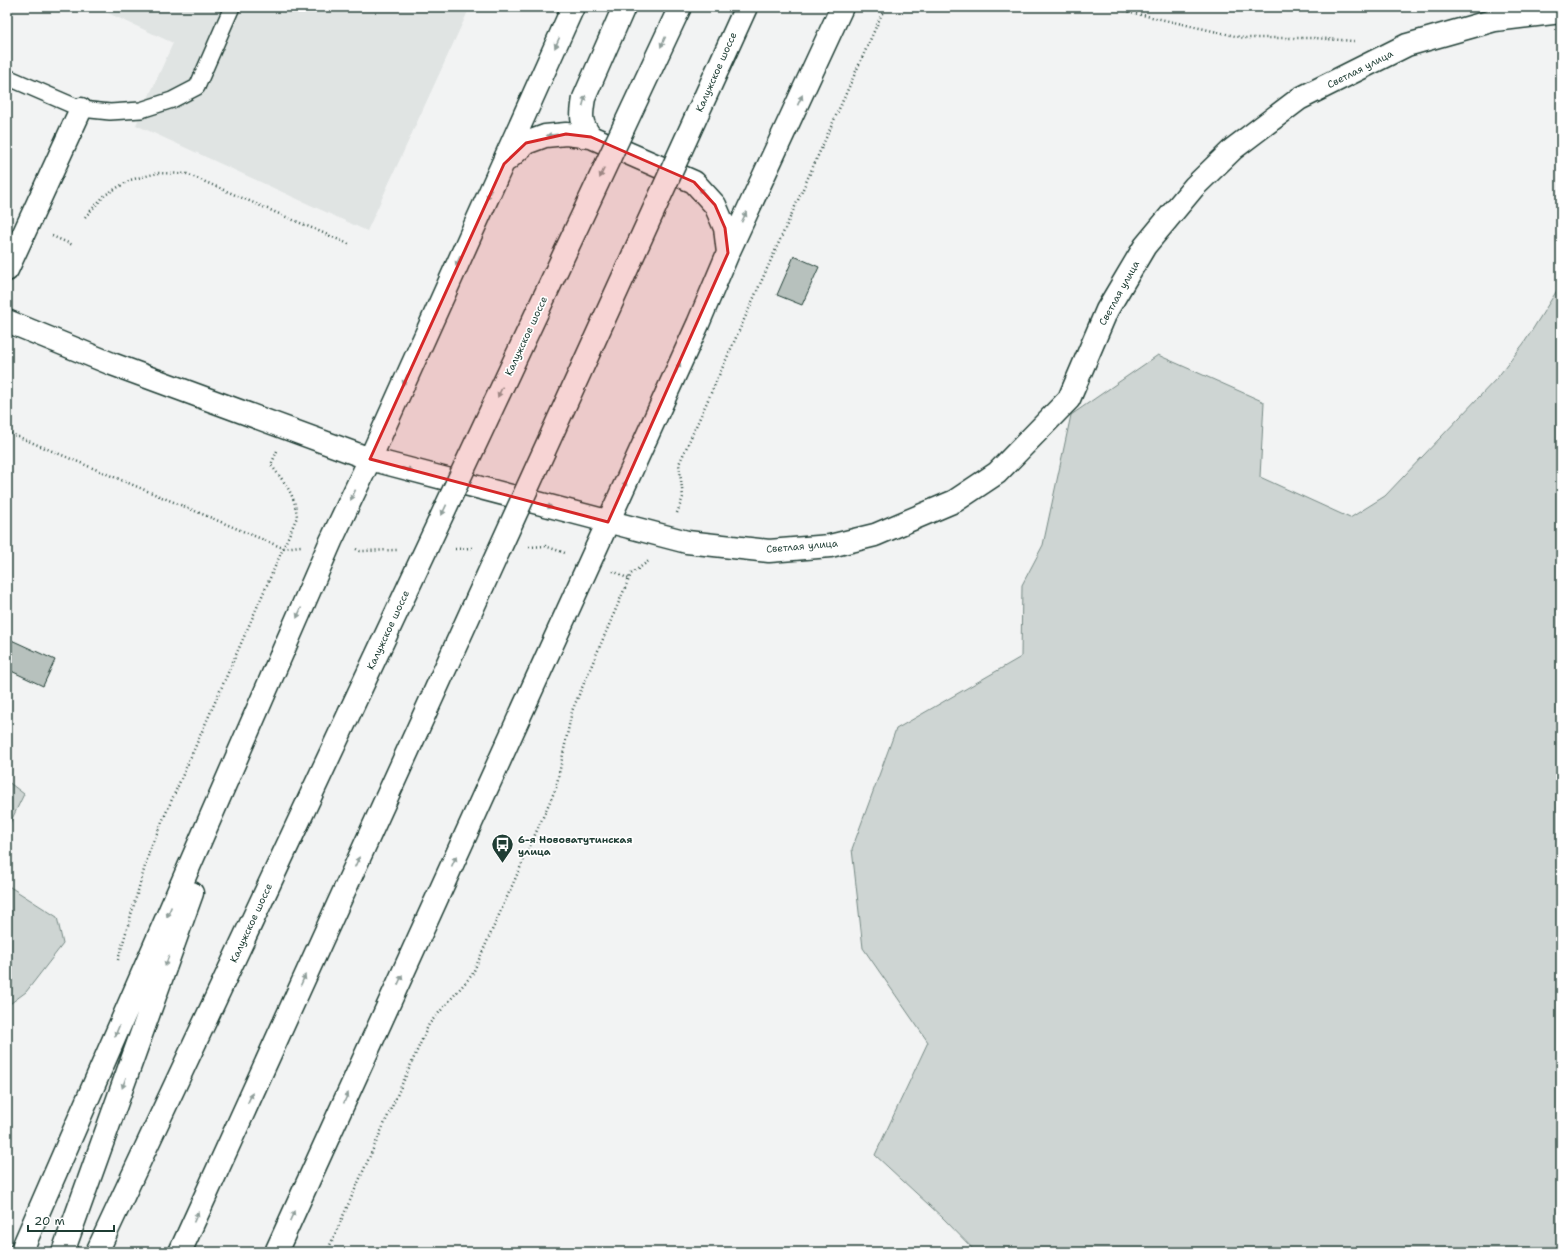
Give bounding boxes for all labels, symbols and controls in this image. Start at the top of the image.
street label: Калужское шоссе [693,30,740,114]
one-way arrow [554,37,560,48]
one-way arrow [660,37,666,48]
street label: Светлая улица [1325,46,1396,91]
one-way arrow [797,94,803,105]
one-way arrow [581,95,587,107]
one-way arrow [546,132,558,138]
one-way arrow [599,167,605,178]
one-way arrow [699,187,708,198]
one-way arrow [486,189,492,200]
one-way arrow [741,212,747,223]
one-way arrow [455,255,461,266]
street label: Светлая улица [1096,258,1143,328]
street label: Калужское шоссе [502,294,550,378]
one-way arrow [675,362,681,374]
one-way arrow [402,374,408,385]
one-way arrow [497,386,503,398]
one-way arrow [402,466,414,472]
one-way arrow [621,481,627,492]
one-way arrow [350,489,356,500]
one-way arrow [541,503,553,509]
one-way arrow [441,504,447,516]
street label: Светлая улица [766,536,839,556]
street label: Калужское шоссе [364,588,412,672]
one-way arrow [296,608,302,620]
bus stop icon: 6-я Нововатутинская улица [489,832,515,865]
place label: 6-я Нововатутинская улица [518,833,632,858]
one-way arrow [451,855,457,867]
one-way arrow [354,856,360,867]
street label: Калужское шоссе [227,881,275,965]
one-way arrow [166,906,172,917]
one-way arrow [164,955,170,967]
one-way arrow [301,973,307,985]
one-way arrow [397,974,403,985]
one-way arrow [114,1025,120,1037]
one-way arrow [120,1077,126,1089]
one-way arrow [247,1093,253,1104]
one-way arrow [343,1093,349,1104]
scale bar [28,1207,114,1233]
one-way arrow [193,1211,199,1222]
one-way arrow [289,1211,295,1222]
text: 20 m [34,1213,65,1229]

